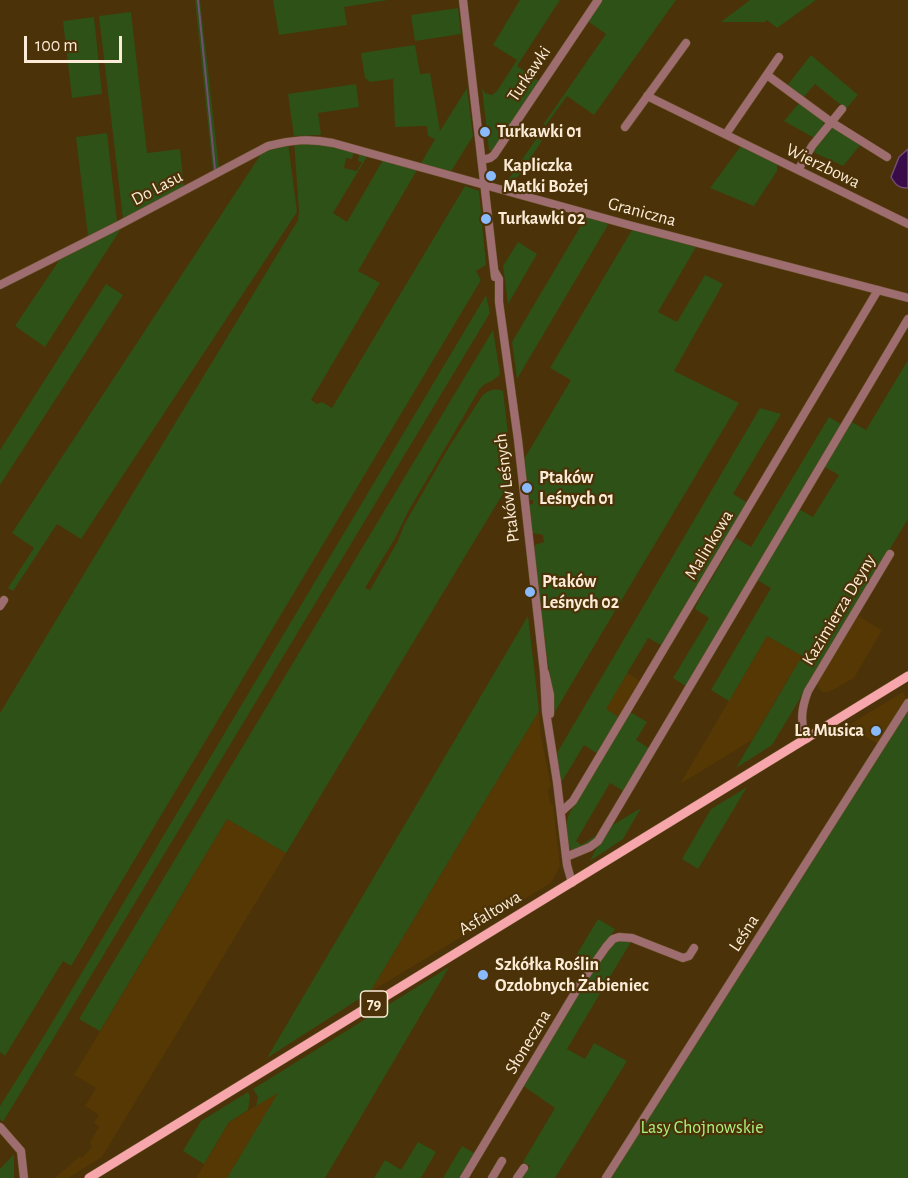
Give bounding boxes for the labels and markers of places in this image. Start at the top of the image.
place label: Turkawki 01 [497,121,582,143]
marker: Turkawki 01 [478,125,492,139]
place label: Kapliczka Matki Bożej [503,155,588,198]
marker: Kapliczka Matki Bożej [484,169,498,183]
place label: Turkawki 02 [498,208,585,230]
marker: Turkawki 02 [479,212,493,226]
place label: Ptaków Leśnych 01 [539,467,614,510]
marker: Ptaków Leśnych 01 [520,481,534,495]
place label: Ptaków Leśnych 02 [542,571,619,614]
marker: Ptaków Leśnych 02 [523,585,537,599]
place label: La Musica [794,720,864,742]
marker: La Musica [869,724,883,738]
place label: Szkółka Roślin Ozdobnych Żabieniec [495,954,649,996]
marker: Szkółka Roślin Ozdobnych Żabieniec [476,968,490,982]

